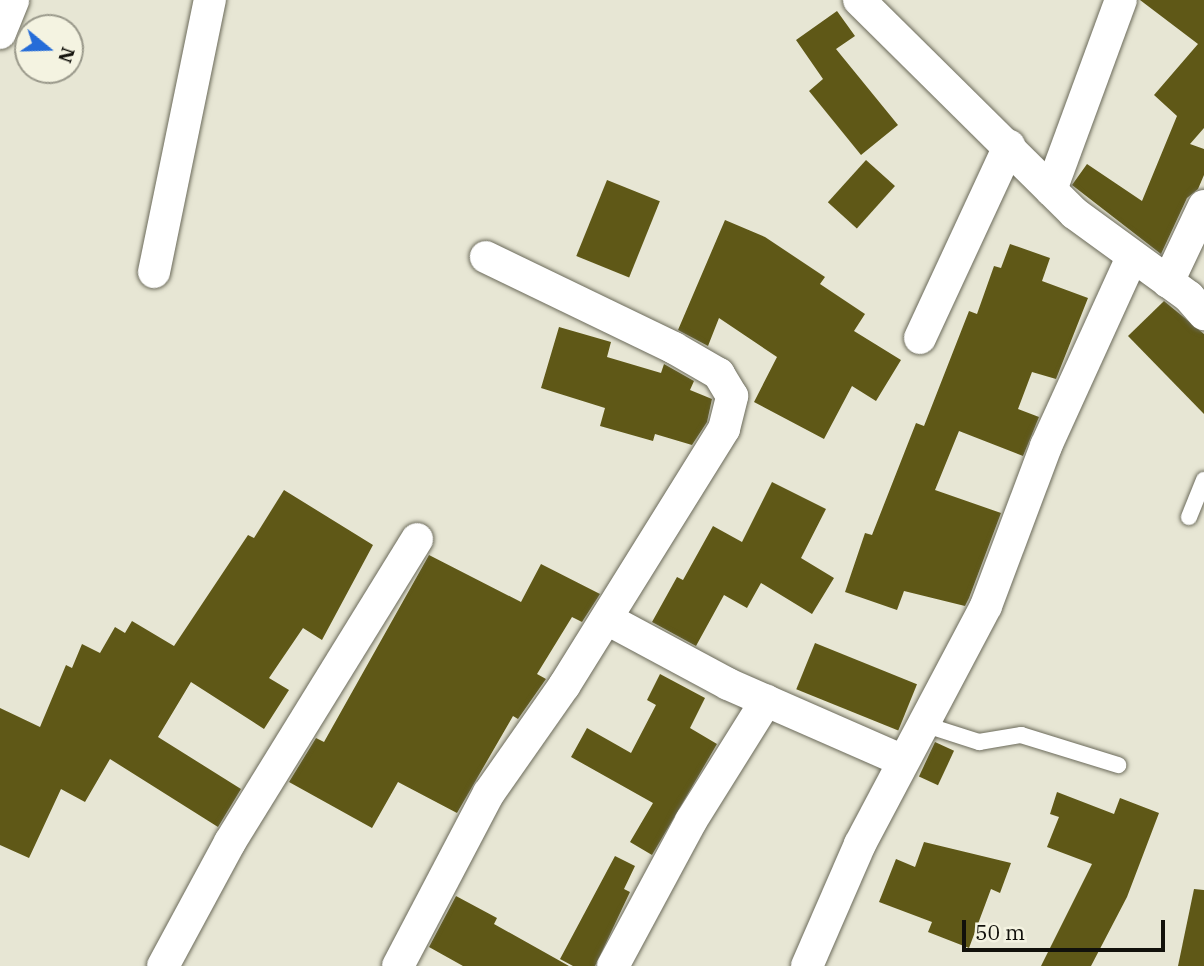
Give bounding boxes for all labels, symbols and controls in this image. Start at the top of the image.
north arrow [14,14,84,84]
text: N [53,44,81,66]
scale bar [966,906,1169,950]
text: 50 m [975,918,1025,946]

